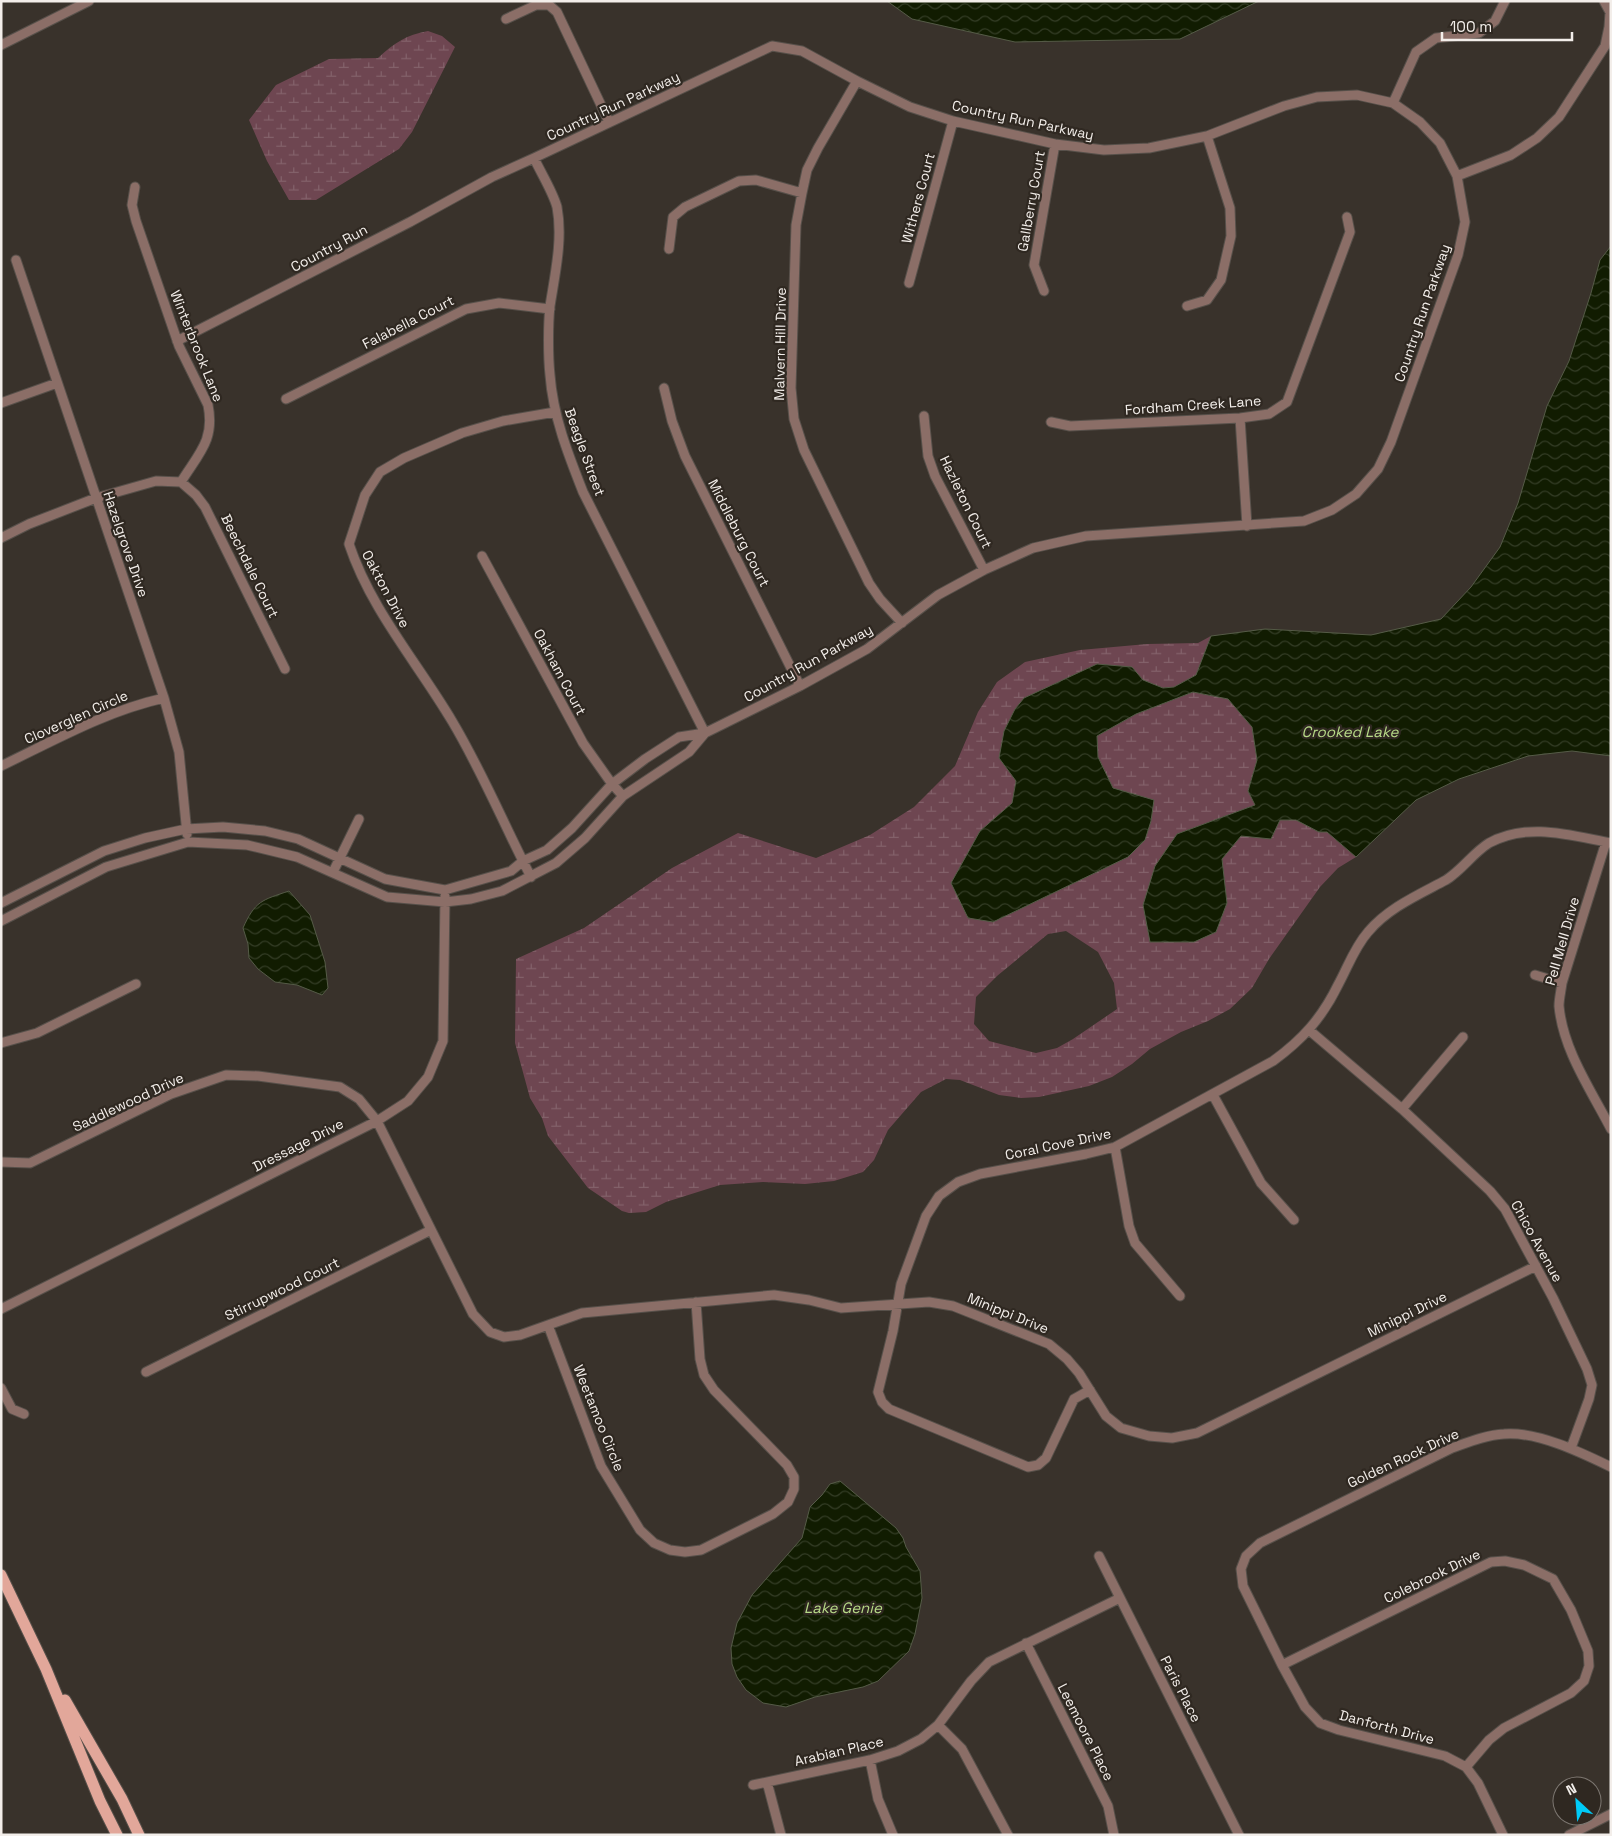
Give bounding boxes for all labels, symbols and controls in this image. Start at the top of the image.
scale bar [1442,10,1572,42]
text: 100 m [1450,17,1492,36]
street label: Country Run Parkway [544,67,682,145]
street label: Country Run Parkway [950,96,1096,144]
street label: Gallberry Court [1013,149,1049,253]
street label: Withers Court [897,151,939,245]
street label: Country Run [287,220,371,276]
street label: Country Run Parkway [1390,242,1454,384]
street label: Malvern Hill Drive [770,287,790,401]
street label: Winterbrook Lane [166,288,228,404]
street label: Falabella Court [359,291,457,353]
street label: Fordham Creek Lane [1124,391,1262,419]
street label: Beagle Street [561,405,609,499]
street label: Hazleton Court [936,453,996,551]
street label: Middleburg Court [704,476,774,590]
street label: Hazelgrove Drive [99,489,153,599]
street label: Beechdale Court [217,511,283,621]
street label: Oakton Drive [358,547,414,631]
street label: Country Run Parkway [740,620,876,706]
street label: Oakham Court [530,626,590,718]
street label: Cloverglen Circle [21,686,131,748]
water label: Crooked Lake [1302,722,1400,741]
street label: Pell Mell Drive [1541,895,1583,987]
street label: Saddlewood Drive [70,1068,186,1136]
street label: Dressage Drive [250,1114,346,1176]
street label: Coral Cove Drive [1003,1124,1113,1164]
street label: Chico Avenue [1507,1197,1567,1285]
street label: Stirrupwood Court [222,1253,342,1325]
street label: Minippi Drive [1364,1287,1450,1341]
street label: Minippi Drive [965,1289,1051,1337]
street label: Weetamoo Circle [569,1362,629,1474]
street label: Golden Rock Drive [1344,1424,1462,1492]
street label: Colebrook Drive [1381,1545,1483,1607]
water label: Lake Genie [804,1598,883,1617]
street label: Paris Place [1157,1653,1205,1725]
street label: Leemoore Place [1054,1680,1118,1784]
street label: Danforth Drive [1337,1706,1437,1748]
street label: Arabian Place [793,1732,885,1770]
north arrow [1552,1776,1602,1826]
text: N [1563,1779,1579,1799]

